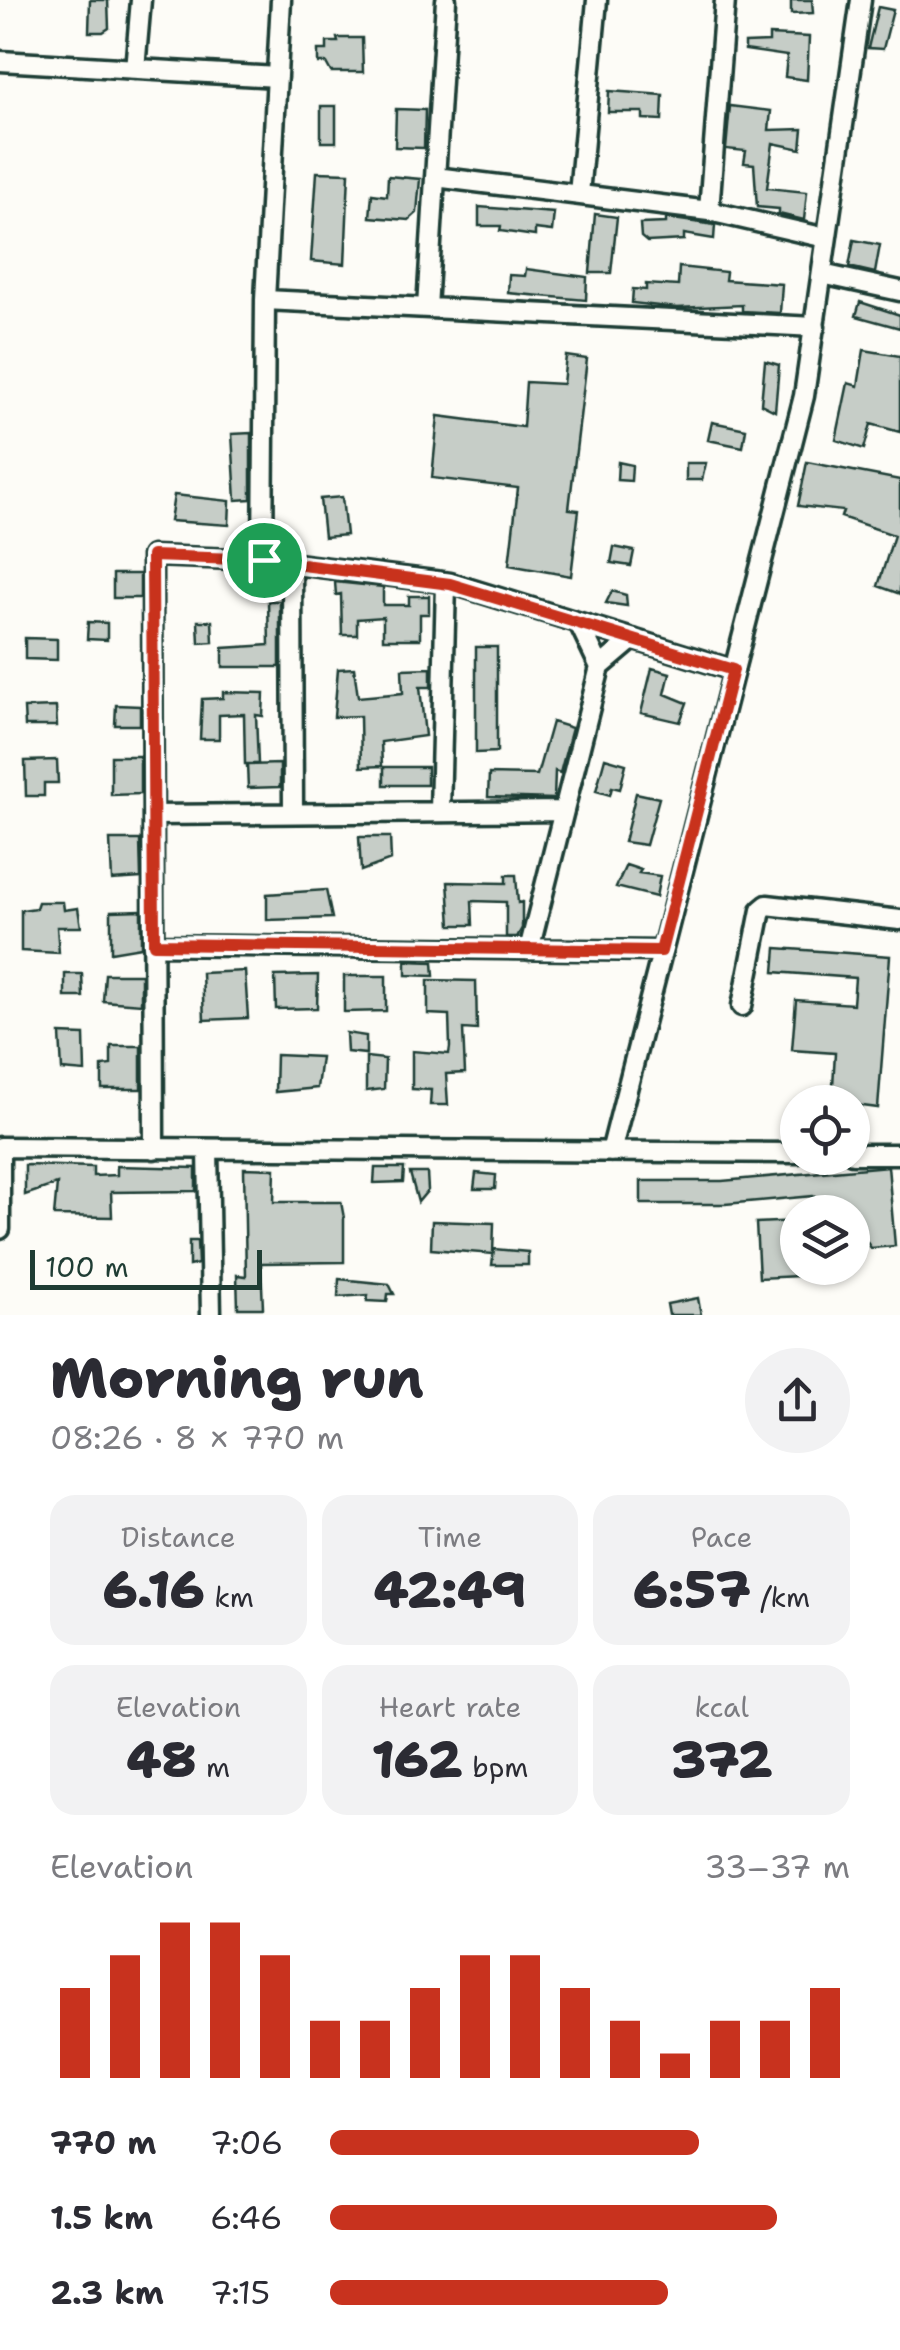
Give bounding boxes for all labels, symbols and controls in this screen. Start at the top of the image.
pin [222,518,307,603]
icon: arrive [237,533,292,588]
map controls [780,1085,870,1285]
button: locate [780,1085,870,1175]
button: layers [780,1195,870,1285]
scale bar [30,1245,262,1290]
text: 100 m [45,1248,129,1286]
text: Morning run [50,1341,424,1415]
button: share [745,1348,850,1453]
text: 08:26 · 8 × 770 m [50,1416,344,1459]
text: Distance [121,1518,236,1556]
text: Time [418,1518,482,1556]
text: Pace [691,1518,752,1556]
text: 6.16 [103,1556,205,1623]
text: 42:49 [374,1556,526,1623]
text: 6:57 [633,1556,751,1623]
text: km [205,1578,254,1616]
text: /km [751,1578,810,1616]
text: Elevation [116,1688,241,1726]
text: Heart rate [379,1688,521,1726]
text: kcal [694,1688,749,1726]
text: 48 [126,1726,196,1793]
text: 162 [371,1726,463,1793]
text: 372 [671,1726,772,1793]
text: m [196,1748,230,1786]
text: bpm [463,1748,529,1786]
text: Elevation [50,1845,193,1888]
text: 33–37 m [704,1845,850,1888]
text: 770 m [50,2121,156,2164]
text: 7:06 [210,2121,283,2164]
text: 1.5 km [50,2196,153,2239]
text: 6:46 [210,2196,282,2239]
text: 2.3 km [50,2271,164,2314]
text: 7:15 [210,2271,270,2314]

